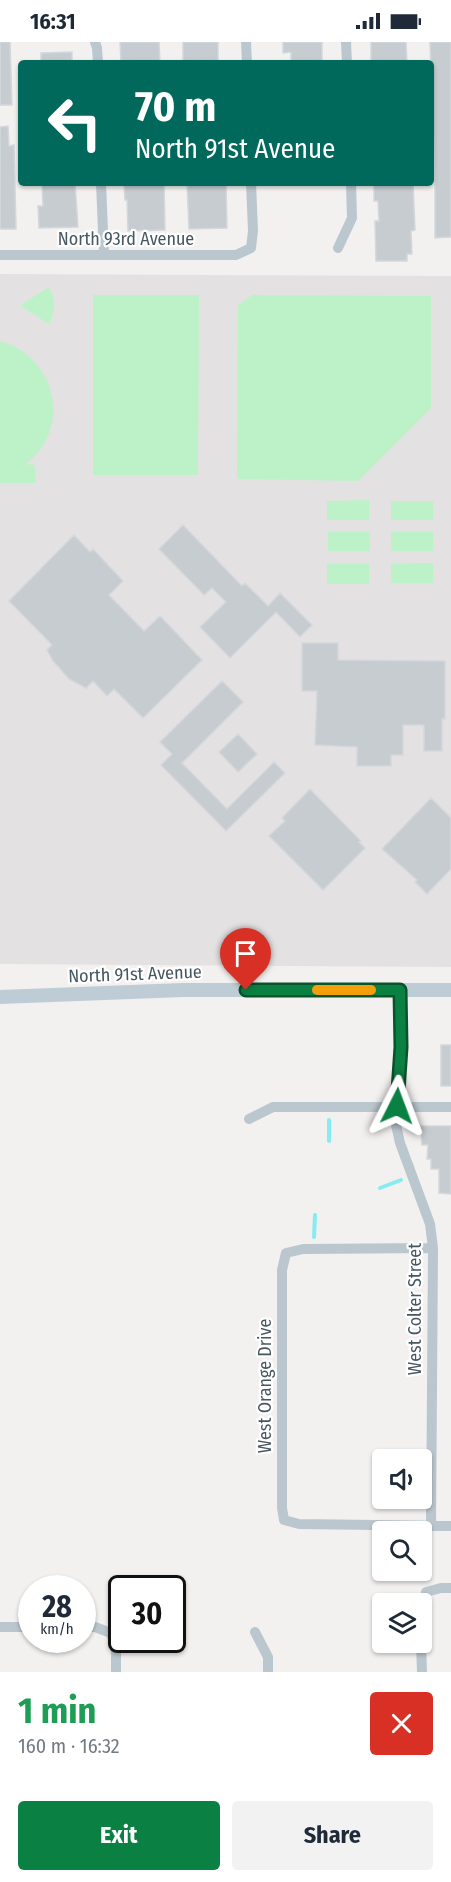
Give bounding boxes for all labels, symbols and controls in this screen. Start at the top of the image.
text: 16:31 [30,8,75,35]
text: 70 m [135,82,216,132]
icon: left [36,84,114,162]
text: North 91st Avenue [135,133,335,165]
street label: North 93rd Avenue [58,228,194,250]
pin [220,928,271,990]
icon: arrive [229,937,262,970]
street label: North 91st Avenue [68,961,202,987]
position arrow [365,1074,429,1138]
street label: West Colter Street [404,1243,426,1375]
street label: West Orange Drive [254,1319,276,1453]
map controls [372,1449,432,1653]
button: sound [372,1449,432,1509]
button: search [372,1521,432,1581]
speed limit sign: 30 [108,1575,186,1653]
text: 28 [42,1589,72,1625]
button: layers [372,1593,432,1653]
text: km/h [40,1620,74,1638]
text: 1 min [18,1689,96,1733]
button: close [370,1692,433,1755]
text: 160 m · 16:32 [18,1734,120,1758]
button: Exit [18,1801,220,1870]
button: Share [232,1801,433,1870]

